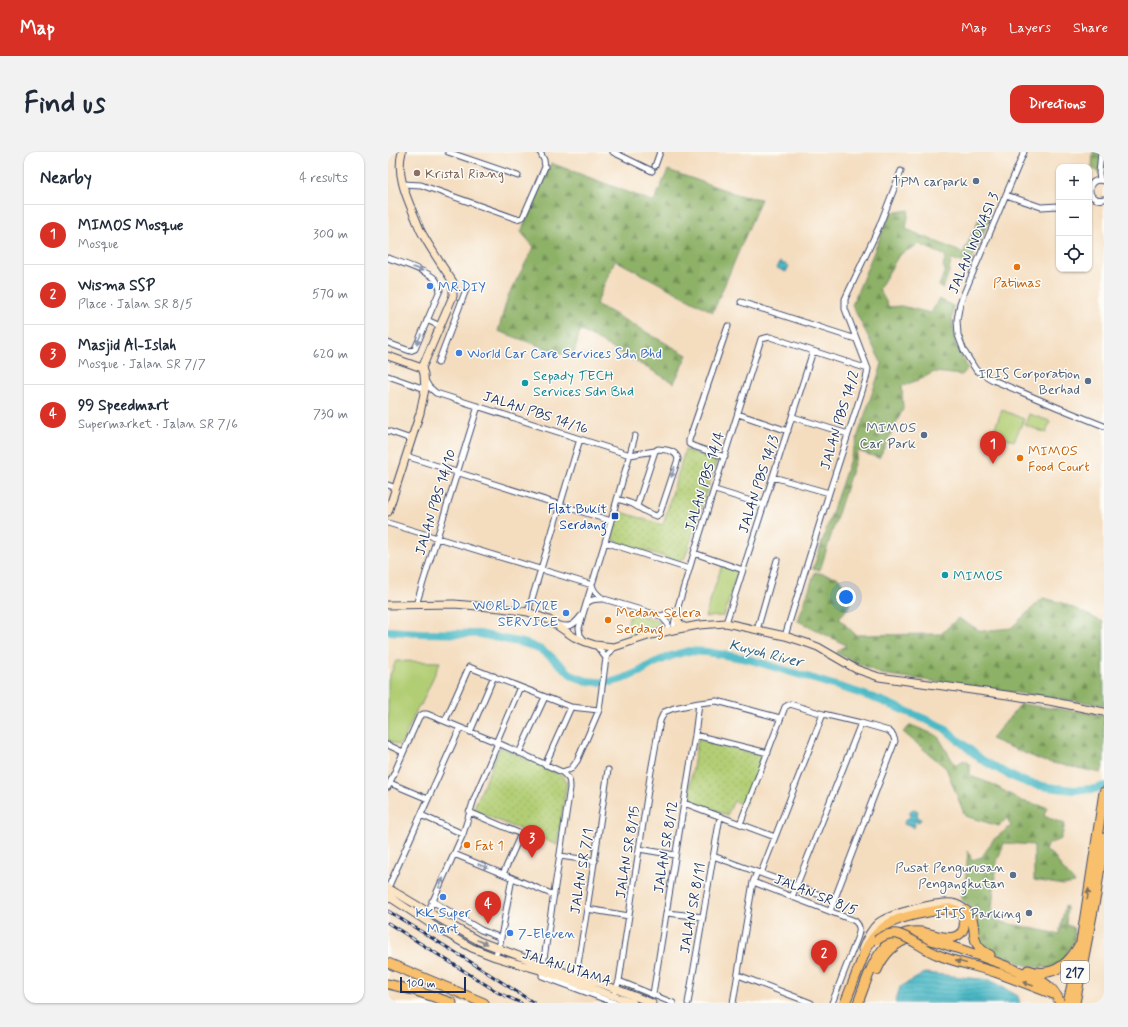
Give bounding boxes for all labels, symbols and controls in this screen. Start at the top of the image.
text: Map [20,16,55,41]
text: Map [961,19,987,37]
text: Layers [1009,19,1051,37]
text: Share [1073,19,1108,37]
button: Directions [1010,85,1104,123]
text: Find us [24,86,105,123]
map controls [1056,164,1092,272]
button: + [1056,164,1092,200]
place label: Kristal Riang [425,165,504,183]
text: Nearby [40,167,92,189]
marker: Kristal Riang [412,168,422,178]
text: 4 results [299,170,348,187]
place label: TPM carpark [892,173,968,191]
marker: TPM carpark [971,176,981,186]
street label: JALAN INOVASI 3 [944,190,1003,297]
button: − [1056,200,1092,236]
text: MIMOS Mosque [78,216,183,236]
text: 1 [50,226,56,243]
text: 300 m [313,226,348,243]
text: Mosque [78,236,119,253]
button: locate [1056,236,1092,272]
marker: Patimas [1012,262,1022,272]
one-way arrow [413,267,425,273]
place label: Patimas [993,274,1041,292]
text: Wisma SSP [78,276,155,296]
place label: MR.DIY [438,278,486,296]
marker: MR.DIY [425,281,435,291]
text: 2 [50,286,56,303]
text: 570 m [312,286,348,303]
text: Place · Jalan SR 8/5 [78,296,193,313]
one-way arrow [416,334,422,345]
text: Masjid Al-Islah [78,336,176,356]
place label: World Car Care Services Sdn Bhd [467,345,662,363]
text: 3 [50,346,56,363]
text: 620 m [313,346,348,363]
marker: World Car Care Services Sdn Bhd [454,348,464,358]
text: Mosque · Jalan SR 7/7 [78,356,206,373]
place label: IRIS Corporation Berhad [979,365,1080,399]
place label: Sepady TECH Services Sdn Bhd [533,367,634,401]
street label: JALAN PBS 14/2 [816,369,864,472]
marker: IRIS Corporation Berhad [1083,376,1093,386]
marker: Sepady TECH Services Sdn Bhd [520,378,530,388]
street label: JALAN PBS 14/16 [481,387,591,439]
text: 99 Speedmart [78,396,169,416]
text: 4 [49,406,57,423]
text: 730 m [313,406,348,423]
text: Supermarket · Jalan SR 7/6 [78,416,238,433]
place label: MIMOS Car Park [859,419,916,453]
street label: JALAN PBS 14/4 [681,429,729,534]
marker: MIMOS Car Park [919,430,929,440]
pin: 1 [980,431,1006,464]
street label: JALAN PBS 14/3 [735,433,783,536]
place label: MIMOS Food Court [1028,442,1090,476]
street label: JALAN PBS 14/10 [411,447,461,557]
marker: MIMOS Food Court [1015,453,1025,463]
one-way arrow [670,466,676,478]
place label: Flat Bukit Serdang [548,500,607,536]
marker: Flat Bukit Serdang [610,511,620,521]
place label: MIMOS [953,567,1003,585]
marker: MIMOS [940,570,950,580]
your location [836,587,856,607]
place label: WORLD TYRE SERVICE [473,597,558,631]
place label: Medan Selera Serdang [616,604,701,640]
marker: WORLD TYRE SERVICE [561,608,571,618]
marker: Medan Selera Serdang [603,615,613,625]
water label: Kuyoh River [727,635,807,673]
street label: JALAN SR 8/12 [650,800,682,895]
street label: JALAN SR 8/15 [612,805,644,900]
pin: 3 [519,825,545,858]
street label: JALAN SR 7/1 [566,827,598,915]
place label: Fat 1 [475,837,504,855]
marker: Fat 1 [462,840,472,850]
place label: Pusat Pengurusan Pengangkutan [895,859,1005,895]
street label: JALAN SR 8/11 [676,861,710,955]
one-way arrow [478,863,490,869]
street label: JALAN SR 8/5 [771,870,860,920]
marker: Pusat Pengurusan Pengangkutan [1008,870,1018,880]
one-way arrow [438,877,444,888]
one-way arrow [1085,887,1091,900]
pin: 4 [475,891,501,924]
marker: KK Super Mart [438,892,448,902]
place label: KK Super Mart [415,904,471,938]
place label: ITIS Parking [935,905,1021,923]
marker: ITIS Parking [1024,908,1034,918]
place label: 7-Eleven [518,925,576,943]
marker: 7-Eleven [505,928,515,938]
one-way arrow [477,939,488,945]
pin: 2 [811,940,837,973]
street label: JALAN UTAMA [520,945,614,991]
one-way arrow [954,959,967,965]
road number: 217 [1061,961,1089,983]
scale bar [400,975,466,994]
text: 100 m [406,977,436,991]
one-way arrow [1021,981,1033,987]

